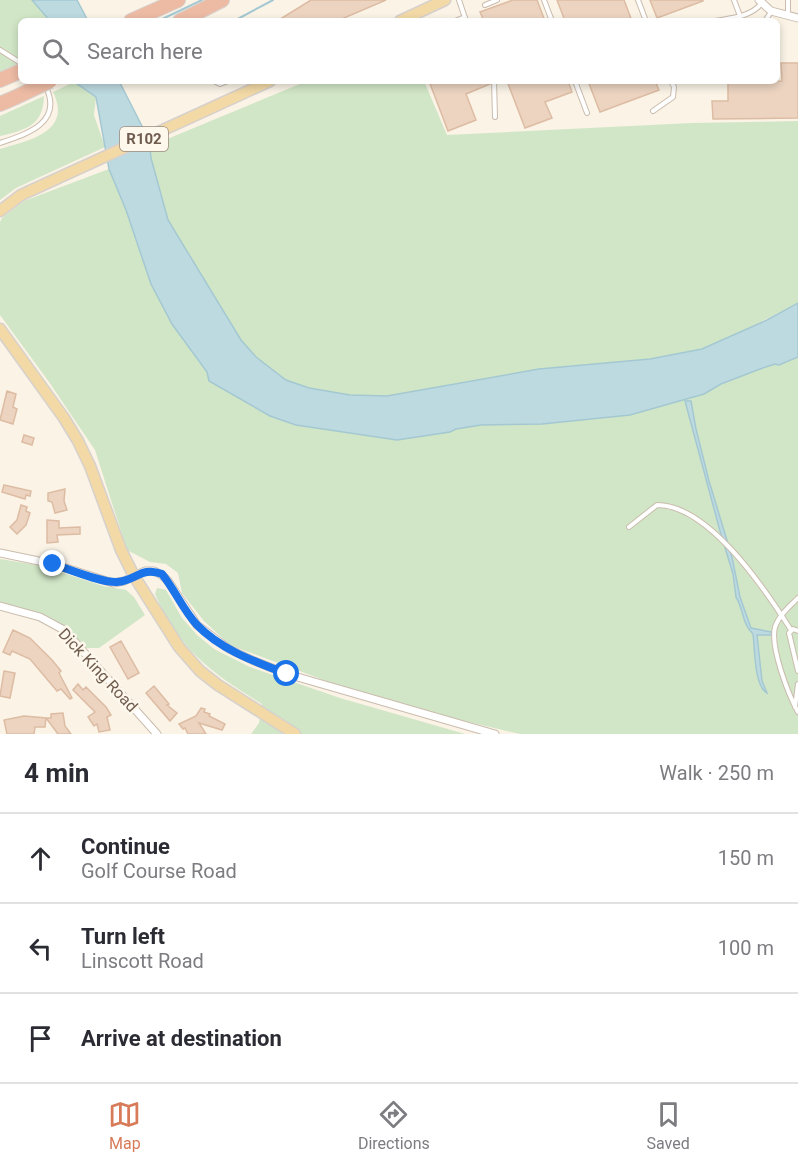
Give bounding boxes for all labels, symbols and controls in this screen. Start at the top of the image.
search box [18,18,780,84]
icon: search [39,35,72,68]
text: Search here [87,39,203,64]
road number: R102 [120,127,168,151]
route end [39,550,65,576]
street label: Dick King Road [54,624,142,716]
route start [273,660,299,686]
text: 4 min [24,758,89,788]
text: Walk · 250 m [659,761,774,785]
text: Continue [81,834,170,859]
icon: ahead [24,842,57,875]
text: 150 m [718,846,774,870]
text: Golf Course Road [81,859,237,883]
text: Turn left [81,924,165,949]
icon: left [24,932,57,965]
text: 100 m [718,936,774,960]
text: Linscott Road [81,949,204,973]
icon: arrive [24,1022,57,1055]
text: Arrive at destination [81,1026,282,1051]
tab: Map [108,1098,141,1153]
tab: Directions [358,1098,430,1153]
tab: Saved [646,1098,690,1153]

